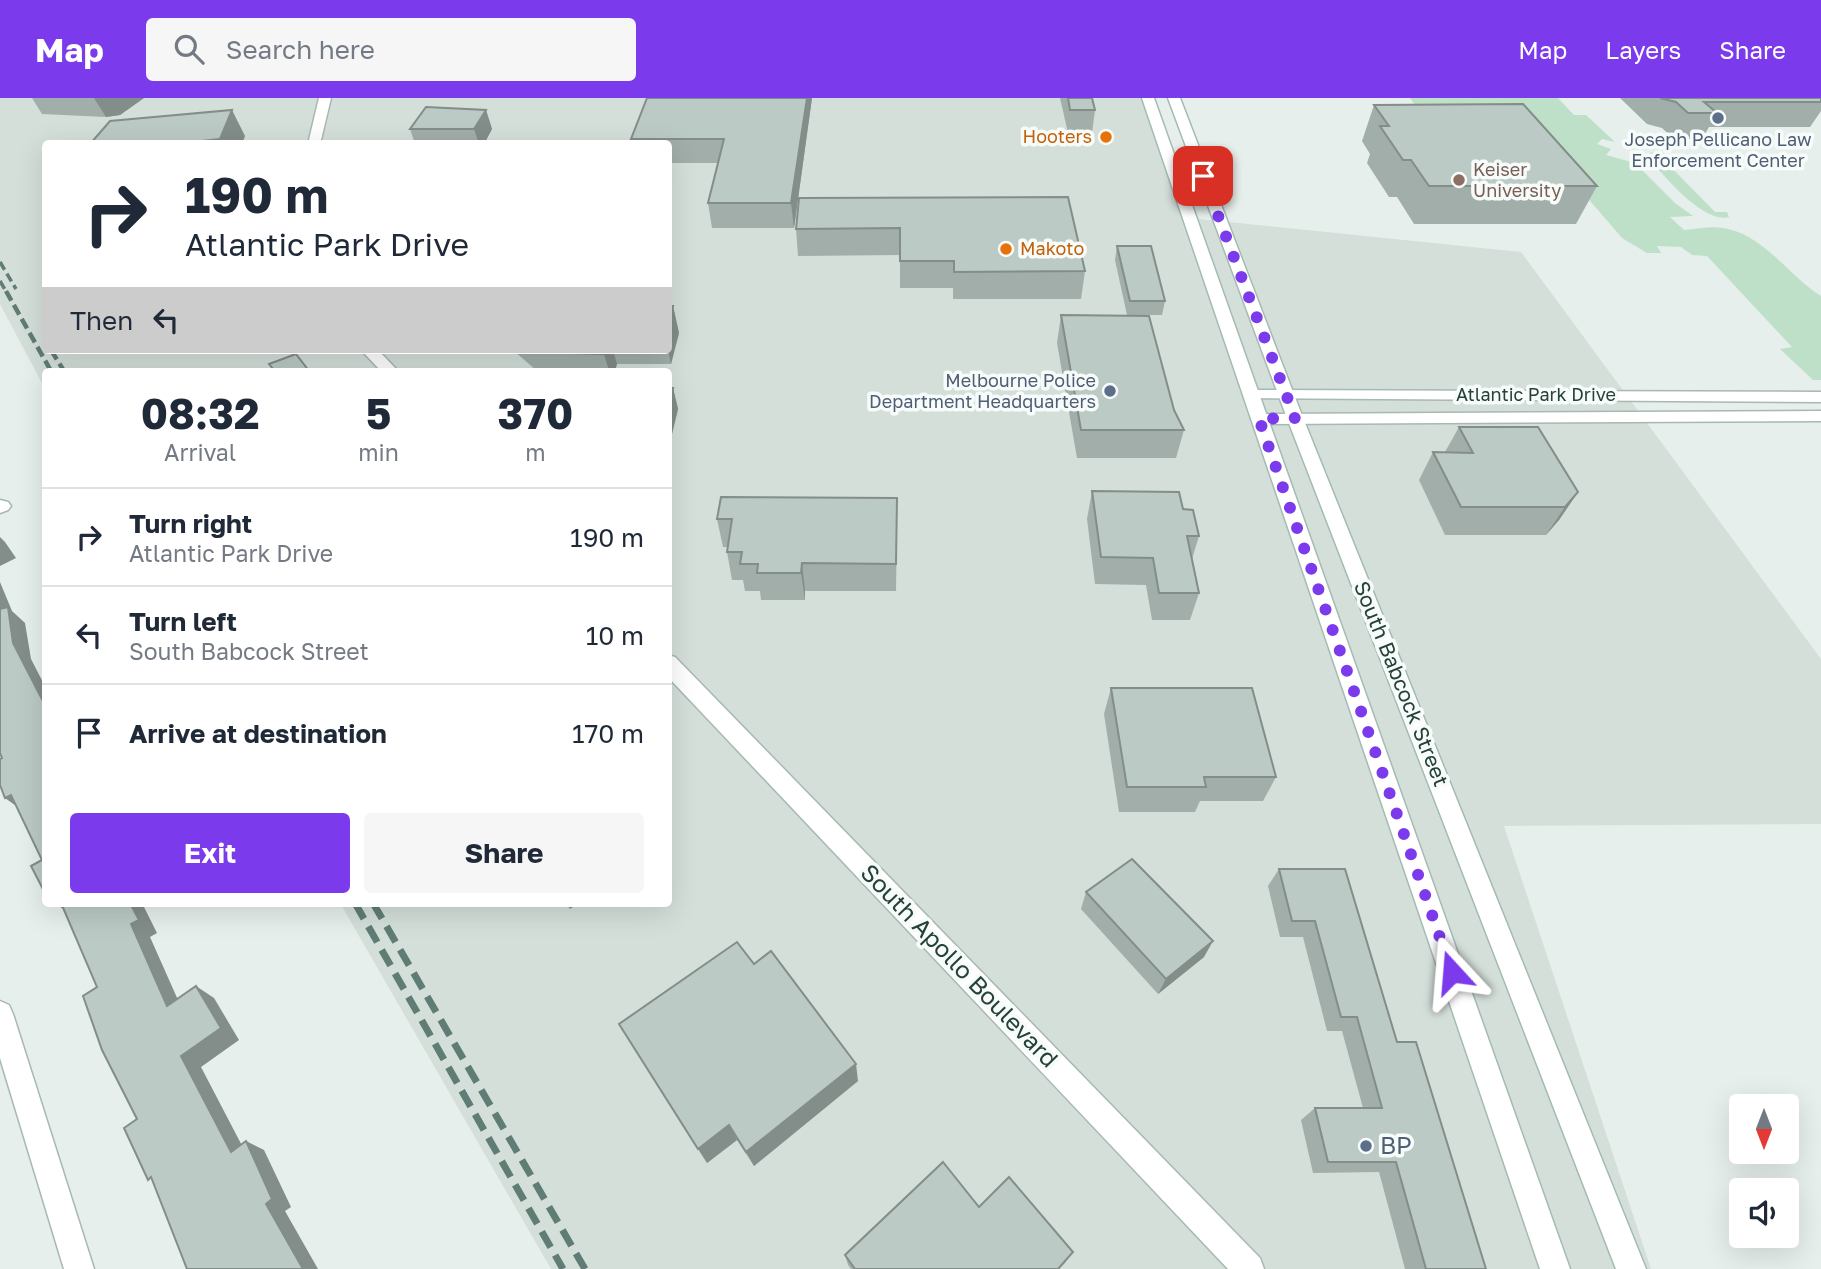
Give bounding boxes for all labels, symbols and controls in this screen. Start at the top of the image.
search box [146,18,636,81]
text: Map [35,30,104,69]
icon: search [170,30,208,68]
text: Search here [226,34,375,65]
text: Map [1518,35,1567,64]
text: Layers [1605,35,1681,64]
text: Share [1719,35,1786,64]
marker: Joseph Pellicano Law Enforcement Center [1710,110,1726,126]
place label: Hooters [1023,125,1092,147]
place label: Joseph Pellicano Law Enforcement Center [1624,128,1812,171]
marker: Hooters [1098,129,1114,145]
pin [1173,146,1233,206]
icon: arrive [1184,157,1222,195]
place label: Keiser University [1473,158,1561,201]
text: 190 m [185,165,328,224]
icon: right [70,168,161,259]
marker: Keiser University [1451,172,1467,188]
text: Atlantic Park Drive [185,225,469,263]
place label: Makoto [1020,237,1084,259]
marker: Makoto [998,241,1014,257]
icon: left [147,301,185,339]
text: Then [70,305,133,336]
place label: Melbourne Police Department Headquarters [869,369,1096,412]
marker: Melbourne Police Department Headquarters [1102,383,1118,399]
street label: Atlantic Park Drive [1456,383,1616,405]
text: 08:32 [141,388,260,438]
text: 5 [366,388,391,438]
text: 370 [498,388,573,438]
text: Arrival [164,438,236,466]
text: min [358,438,399,466]
text: m [525,438,546,466]
text: Turn right [129,508,252,539]
icon: right [70,518,108,556]
text: 190 m [570,522,644,553]
text: Atlantic Park Drive [129,539,333,567]
street label: South Babcock Street [1349,577,1455,790]
text: Turn left [129,606,237,637]
icon: left [70,616,108,654]
text: 10 m [586,620,644,651]
text: South Babcock Street [129,637,369,665]
icon: arrive [70,714,108,752]
text: Arrive at destination [129,718,387,749]
text: 170 m [572,718,644,749]
button: Exit [70,813,350,893]
button: Share [364,813,644,893]
street label: South Apollo Boulevard [855,857,1065,1073]
position arrow [1415,935,1489,1009]
north arrow [1729,1094,1799,1164]
map controls [1729,1094,1799,1248]
place label: BP [1380,1130,1412,1159]
marker: BP [1358,1138,1374,1154]
button: sound [1729,1178,1799,1248]

